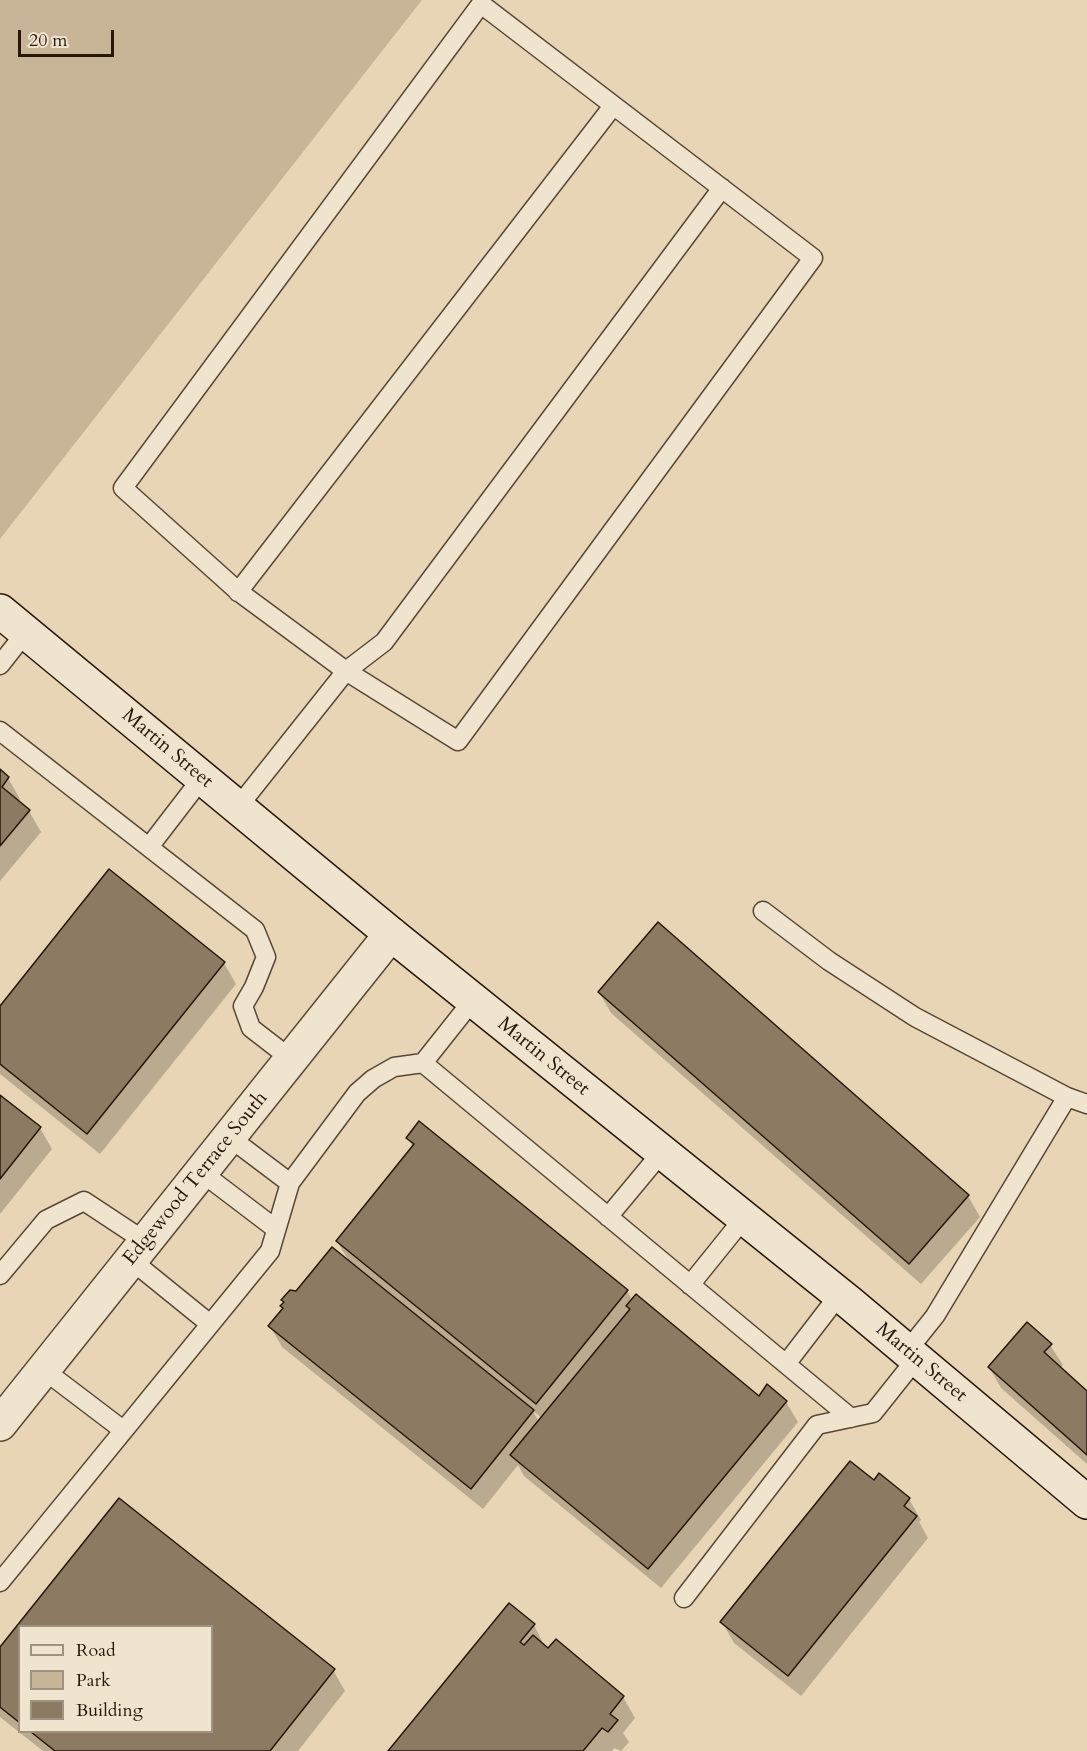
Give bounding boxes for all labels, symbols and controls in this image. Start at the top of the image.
scale bar [21,18,117,56]
text: 20 m [29,28,68,53]
street label: Martin Street [117,704,217,794]
street label: Martin Street [492,1013,594,1101]
street label: Edgewood Terrace South [119,1087,273,1271]
street label: Martin Street [871,1318,971,1408]
legend [18,1625,213,1733]
text: Road [76,1638,116,1663]
text: Park [76,1668,111,1693]
text: Building [76,1698,143,1723]

